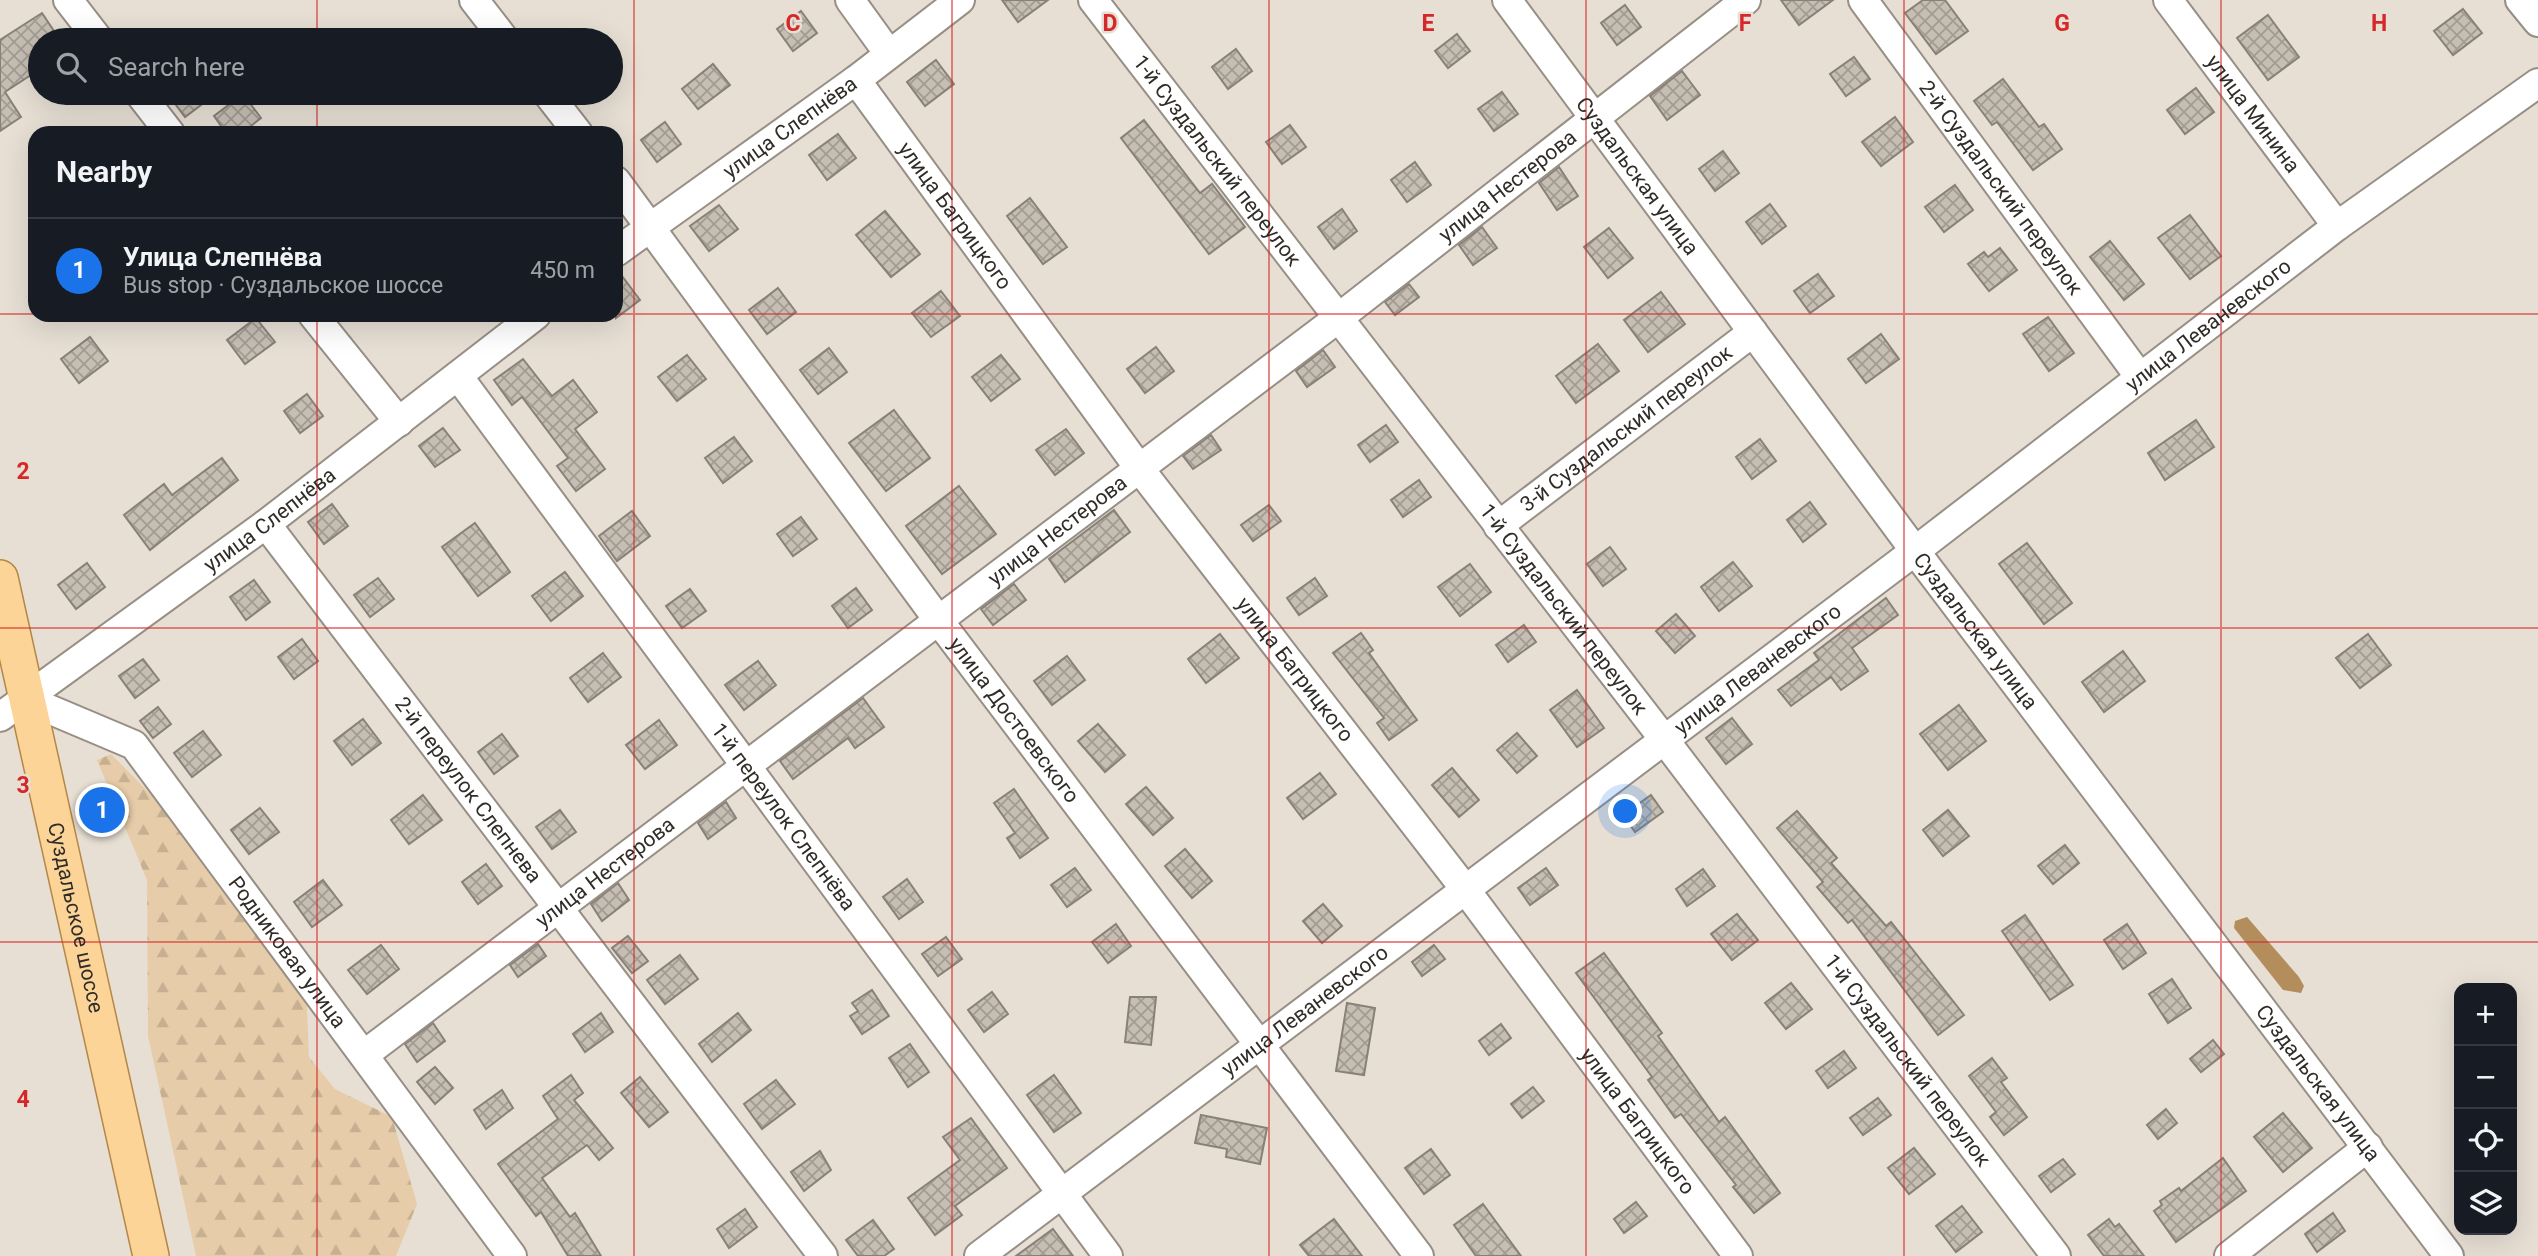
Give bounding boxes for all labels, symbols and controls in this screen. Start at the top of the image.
text: C [785,10,801,37]
text: D [1103,10,1117,37]
text: E [1422,10,1435,37]
text: F [1739,10,1752,37]
text: G [2054,10,2070,37]
text: H [2371,10,2387,37]
search box [28,28,623,105]
icon: search [52,48,90,86]
street label: улица Минина [2201,50,2305,177]
street label: 1-й Суздальский переулок [1128,51,1306,271]
text: Search here [108,52,245,82]
street label: улица Слепнёва [718,71,861,183]
street label: 2-й Суздальский переулок [1914,76,2088,300]
street label: Суздальская улица [1571,92,1704,260]
street label: улица Нестерова [1434,125,1581,247]
street label: улица Багрицкого [893,137,1017,294]
text: Nearby [56,154,152,189]
text: Улица Слепнёва [123,242,322,272]
street label: улица Леваневского [2121,254,2296,396]
text: 1 [72,257,86,284]
text: 450 m [530,257,595,284]
text: Bus stop · Суздальское шоссе [123,272,443,299]
street label: 3-й Суздальский переулок [1515,340,1737,517]
text: 2 [16,458,30,485]
street label: улица Слепнёва [199,463,340,577]
street label: улица Нестерова [983,470,1131,591]
street label: 1-й Суздальский переулок [1475,499,1653,720]
street label: Суздальская улица [1909,548,2043,714]
street label: улица Багрицкого [1231,592,1359,747]
street label: улица Леваневского [1670,599,1846,740]
street label: улица Достоевского [944,633,1084,808]
street label: 2-й переулок Слепнева [390,692,547,887]
street label: 1-й переулок Слепнёва [706,718,861,915]
text: 3 [16,772,30,799]
pin: 1 [79,784,125,836]
your location [1608,794,1642,828]
street label: улица Нестерова [531,812,679,933]
street label: Суздальское шоссе [43,820,109,1015]
street label: Родниковая улица [223,872,351,1033]
street label: улица Леваневского [1217,940,1393,1081]
street label: 1-й Суздальский переулок [1819,950,1996,1172]
map controls [2454,983,2517,1235]
button: + [2454,983,2517,1046]
street label: Суздальская улица [2251,1000,2385,1166]
street label: улица Багрицкого [1575,1043,1700,1199]
button: − [2454,1046,2517,1109]
text: 4 [16,1086,30,1113]
button: locate [2454,1109,2517,1172]
button: layers [2454,1172,2517,1235]

